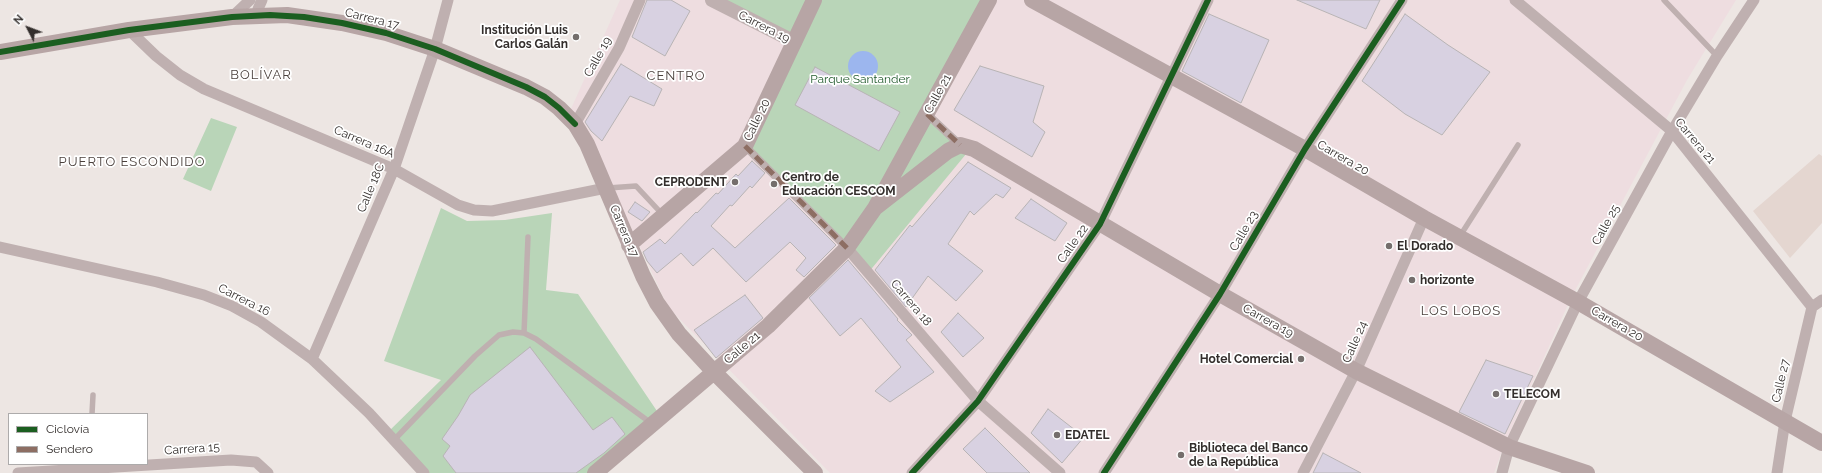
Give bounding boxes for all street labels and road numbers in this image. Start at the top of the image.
street label: Carrera 17 [343,5,401,33]
street label: Carrera 19 [736,8,792,46]
street label: Calle 19 [581,34,615,80]
street label: Calle 21 [921,72,955,116]
street label: Calle 20 [741,97,773,143]
street label: Carrera 21 [1672,115,1718,167]
street label: Carrera 16A [332,123,396,161]
street label: Carrera 20 [1315,137,1371,179]
street label: Calle 18C [354,161,388,215]
street label: Calle 25 [1589,202,1623,248]
street label: Carrera 17 [607,203,641,259]
street label: Calle 23 [1227,208,1261,254]
street label: Calle 22 [1055,222,1091,266]
street label: Carrera 18 [887,277,935,329]
street label: Carrera 16 [216,281,272,319]
street label: Carrera 19 [1240,301,1296,341]
street label: Carrera 20 [1589,303,1645,345]
street label: Calle 24 [1339,319,1371,365]
street label: Calle 21 [721,329,763,367]
street label: Calle 27 [1769,358,1793,404]
street label: Carrera 15 [164,440,220,458]

